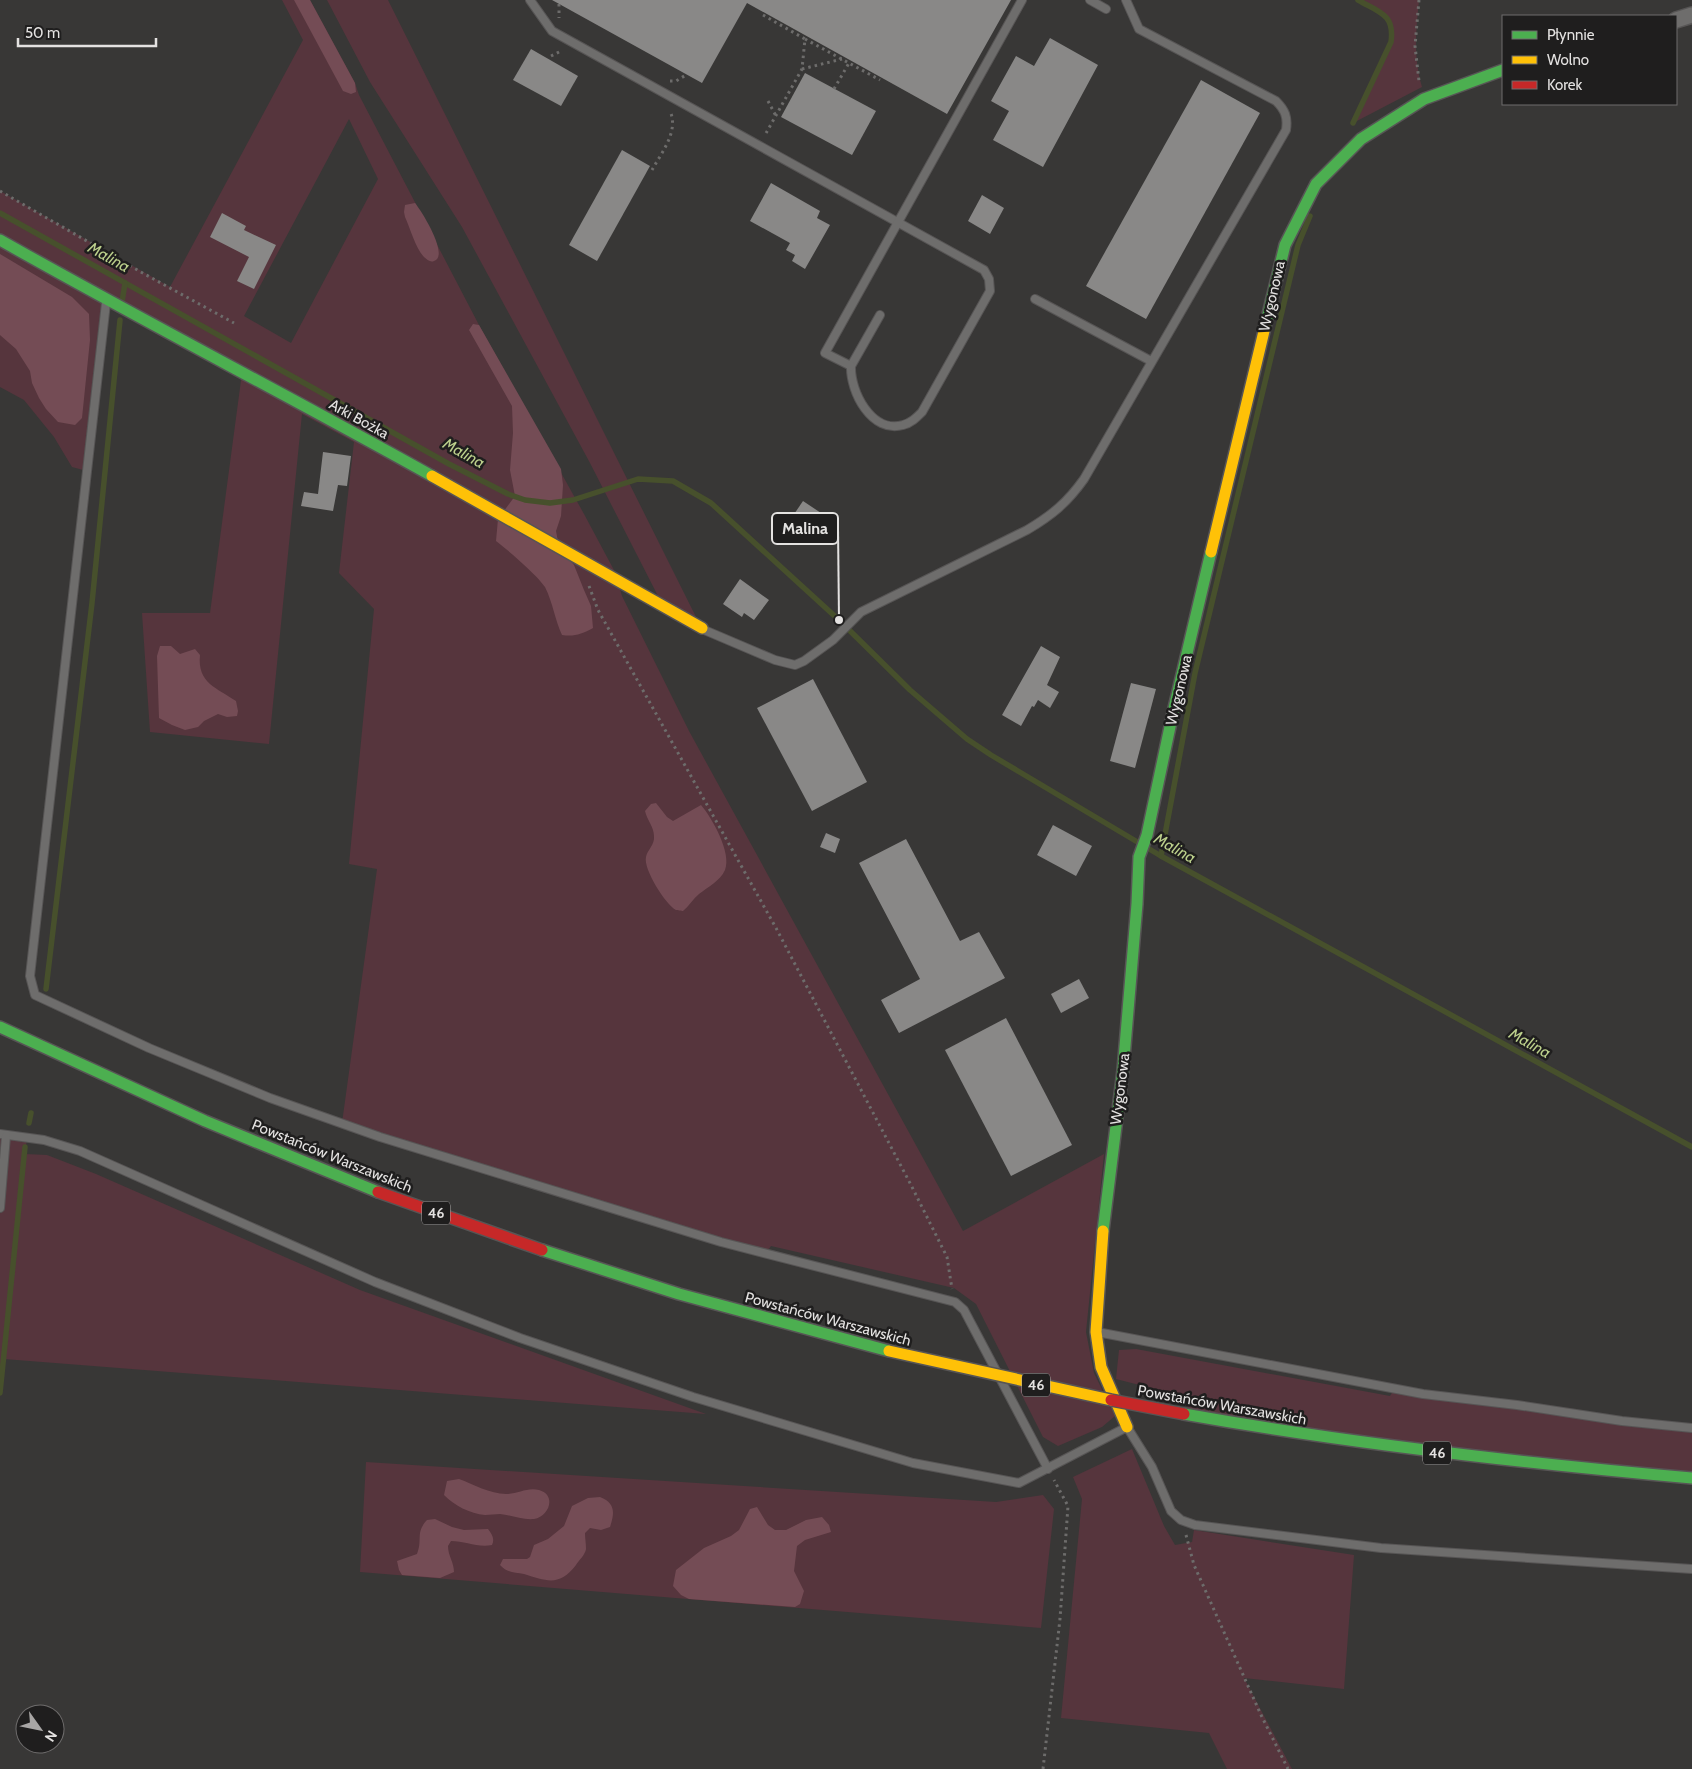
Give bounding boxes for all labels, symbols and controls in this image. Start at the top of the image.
scale bar [18,15,155,47]
legend [1502,15,1677,105]
text: 50 m [25,24,60,42]
text: Płynnie [1547,26,1595,44]
text: Wolno [1547,51,1589,69]
text: Korek [1547,76,1582,94]
water label: Malina [84,237,133,276]
street label: Wygonowa [1255,258,1289,333]
street label: Arki Bożka [326,395,393,443]
water label: Malina [439,433,488,472]
callout: Malina [772,513,838,544]
text: Malina [782,519,828,538]
street label: Wygonowa [1162,652,1196,727]
water label: Malina [1150,828,1199,867]
water label: Malina [1505,1023,1554,1062]
street label: Wygonowa [1107,1051,1133,1126]
street label: Powstańców Warszawskich [249,1116,415,1196]
road number: 46 [422,1202,450,1224]
street label: Powstańców Warszawskich [743,1288,913,1350]
road number: 46 [1022,1374,1050,1396]
street label: Powstańców Warszawskich [1136,1381,1308,1429]
road number: 46 [1423,1442,1451,1465]
north arrow [15,1704,65,1754]
text: N [41,1727,61,1745]

